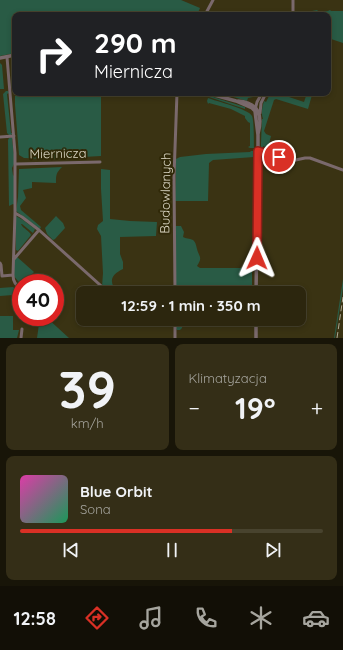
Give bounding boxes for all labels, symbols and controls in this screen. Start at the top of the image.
text: 290 m [94,25,177,60]
icon: right [28,28,80,80]
text: Miernicza [94,60,173,83]
pin [262,140,296,174]
street label: Miernicza [29,145,87,161]
icon: arrive [268,146,290,168]
street label: Budowlanych [156,152,174,234]
position arrow [236,237,278,279]
speed limit sign: 40 [12,274,64,326]
text: 12:59 · 1 min · 350 m [121,296,261,315]
text: 39 [59,356,116,421]
text: Klimatyzacja [189,370,267,386]
text: 19° [235,389,276,427]
text: − [189,394,200,422]
text: + [311,394,323,422]
text: km/h [71,415,104,431]
text: Blue Orbit [80,482,153,501]
text: Sona [80,501,111,517]
icon: previous [60,539,82,561]
icon: pause [161,539,183,561]
icon: next [262,539,284,561]
icon: directions [83,604,111,632]
icon: music [137,604,165,632]
icon: phone [192,604,220,632]
icon: climate [247,604,275,632]
icon: car [302,604,330,632]
text: 12:58 [13,607,56,630]

